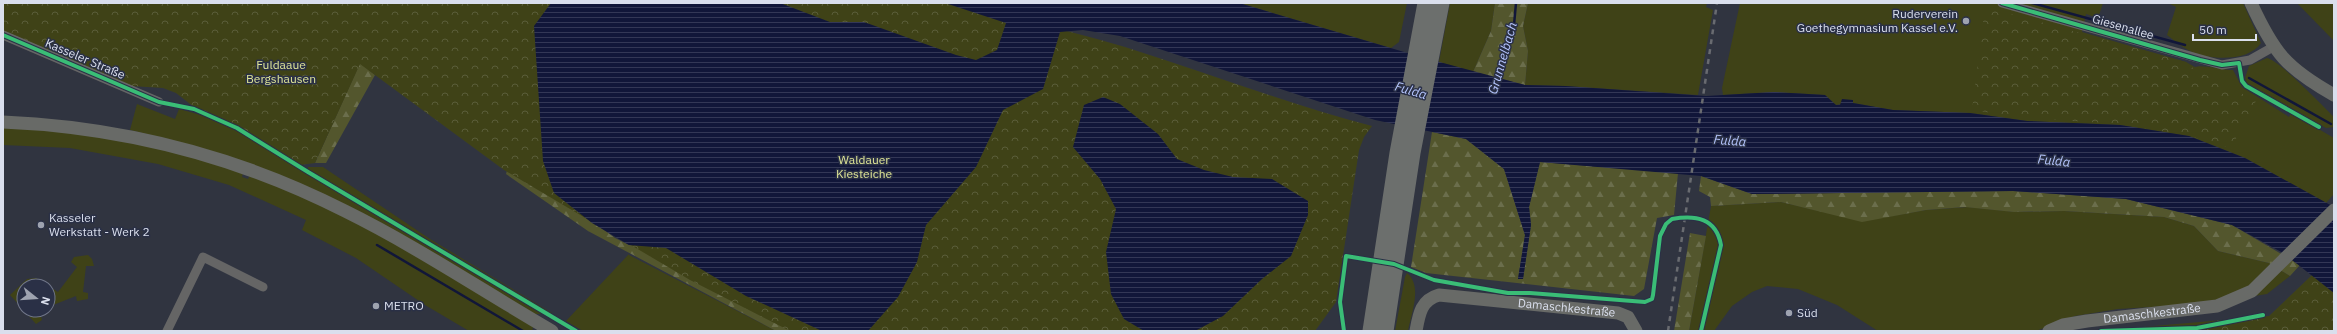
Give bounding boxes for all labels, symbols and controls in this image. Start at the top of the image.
place label: Ruderverein Goethegymnasium Kassel e.V. [1797,6,1958,35]
street label: Giesenallee [2091,11,2156,43]
marker: Ruderverein Goethegymnasium Kassel e.V. [1961,16,1971,26]
scale bar [2193,16,2256,42]
water label: Grunnelbach [1484,20,1521,96]
text: 50 m [2199,22,2227,37]
street label: Kasseler Straße [43,35,128,82]
park label: Fuldaaue Bergshausen [246,57,316,86]
water label: Fulda [1393,78,1429,103]
water label: Fulda [1713,131,1747,150]
water label: Fulda [2037,150,2071,171]
park label: Waldauer Kiesteiche [836,152,892,181]
place label: Kasseler Werkstatt - Werk 2 [49,210,150,239]
marker: Kasseler Werkstatt - Werk 2 [36,220,46,230]
north arrow [16,278,56,318]
text: N [38,295,53,307]
street label: Damaschkestraße [1517,295,1616,320]
place label: METRO [384,298,424,313]
street label: Damaschkestraße [2102,300,2202,326]
marker: METRO [371,301,381,311]
place label: Süd [1797,305,1818,320]
marker: Süd [1784,308,1794,318]

